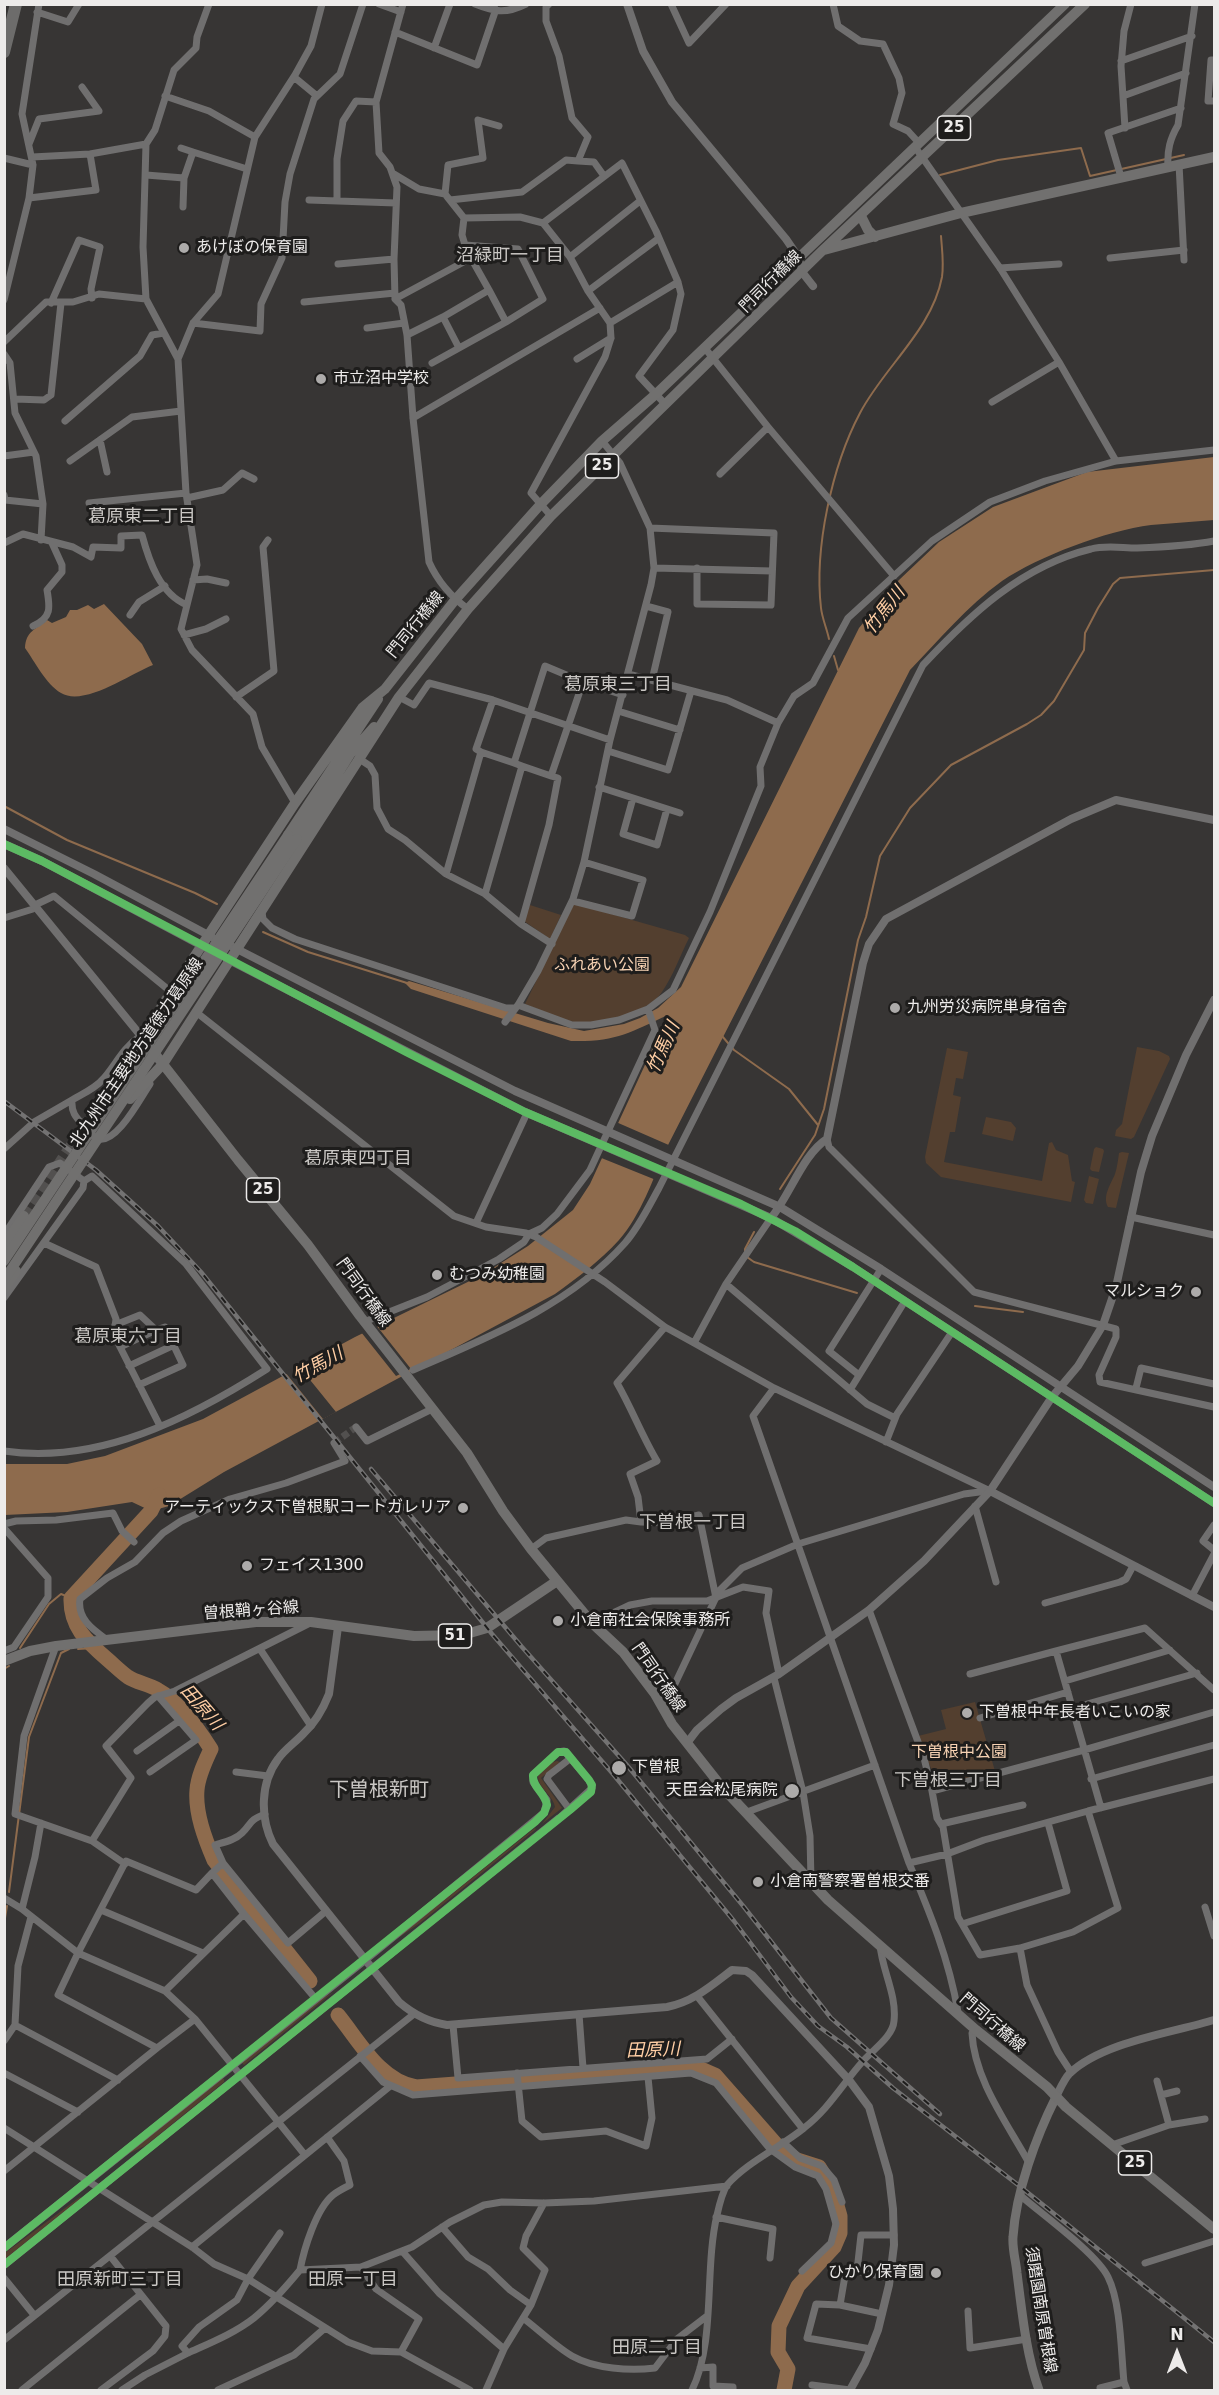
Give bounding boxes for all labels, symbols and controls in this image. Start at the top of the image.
road number: 25 [938,116,970,140]
place label: あけぼの保育園 [196,238,308,258]
marker: あけぼの保育園 [177,241,191,255]
district label: 沼緑町一丁目 [456,245,564,267]
street label: 門司行橋線 [736,247,806,317]
place label: 市立沼中学校 [333,369,429,389]
marker: 市立沼中学校 [314,372,328,386]
road number: 25 [586,454,618,478]
district label: 葛原東二丁目 [88,506,196,528]
water label: 竹馬川 [860,583,910,639]
street label: 門司行橋線 [383,588,449,662]
district label: 葛原東三丁目 [564,674,672,696]
street label: 北九州市主要地方道徳力葛原線 [66,955,208,1151]
park label: ふれあい公園 [554,956,650,976]
place label: 九州労災病院単身宿舎 [907,998,1067,1018]
marker: 九州労災病院単身宿舎 [888,1001,902,1015]
water label: 竹馬川 [643,1019,685,1077]
district label: 葛原東四丁目 [304,1148,412,1170]
road number: 25 [246,1178,280,1202]
street label: 門司行橋線 [332,1255,394,1331]
place label: むつみ幼稚園 [449,1265,545,1285]
marker: むつみ幼稚園 [430,1268,444,1282]
place label: マルショク [1104,1282,1184,1302]
marker: マルショク [1189,1285,1203,1299]
district label: 葛原東六丁目 [74,1326,182,1348]
water label: 竹馬川 [289,1343,347,1389]
place label: アーティックス下曽根駅コートガレリア [164,1498,451,1518]
marker: アーティックス下曽根駅コートガレリア [456,1501,470,1515]
district label: 下曽根一丁目 [639,1512,747,1534]
place label: フェイス1300 [259,1556,364,1576]
marker: フェイス1300 [240,1559,254,1573]
street label: 曽根鞘ヶ谷線 [202,1598,300,1624]
place label: 小倉南社会保険事務所 [570,1611,730,1631]
marker: 小倉南社会保険事務所 [551,1614,565,1628]
road number: 51 [438,1624,472,1648]
street label: 門司行橋線 [627,1640,689,1716]
water label: 田原川 [175,1681,227,1735]
place label: 下曽根中年長者いこいの家 [979,1703,1171,1723]
marker: 下曽根中年長者いこいの家 [960,1706,974,1720]
park label: 下曽根中公園 [911,1743,1007,1763]
place label: 下曽根 [632,1758,680,1778]
marker: 下曽根 [610,1759,628,1777]
district label: 下曽根三丁目 [894,1770,1002,1792]
district label: 下曽根新町 [329,1779,429,1803]
place label: 天臣会松尾病院 [666,1781,778,1801]
marker: 天臣会松尾病院 [783,1782,801,1800]
place label: 小倉南警察署曽根交番 [770,1872,930,1892]
marker: 小倉南警察署曽根交番 [751,1875,765,1889]
street label: 門司行橋線 [956,1990,1028,2056]
water label: 田原川 [626,2039,680,2063]
road number: 25 [1118,2151,1152,2175]
street label: 須磨園南原曽根線 [1021,2245,1059,2375]
place label: ひかり保育園 [828,2263,924,2283]
marker: ひかり保育園 [929,2266,943,2280]
district label: 田原新町三丁目 [57,2269,183,2291]
district label: 田原一丁目 [308,2269,398,2291]
north arrow [1147,2323,1207,2383]
text: N [1170,2325,1184,2344]
district label: 田原二丁目 [612,2337,702,2359]

